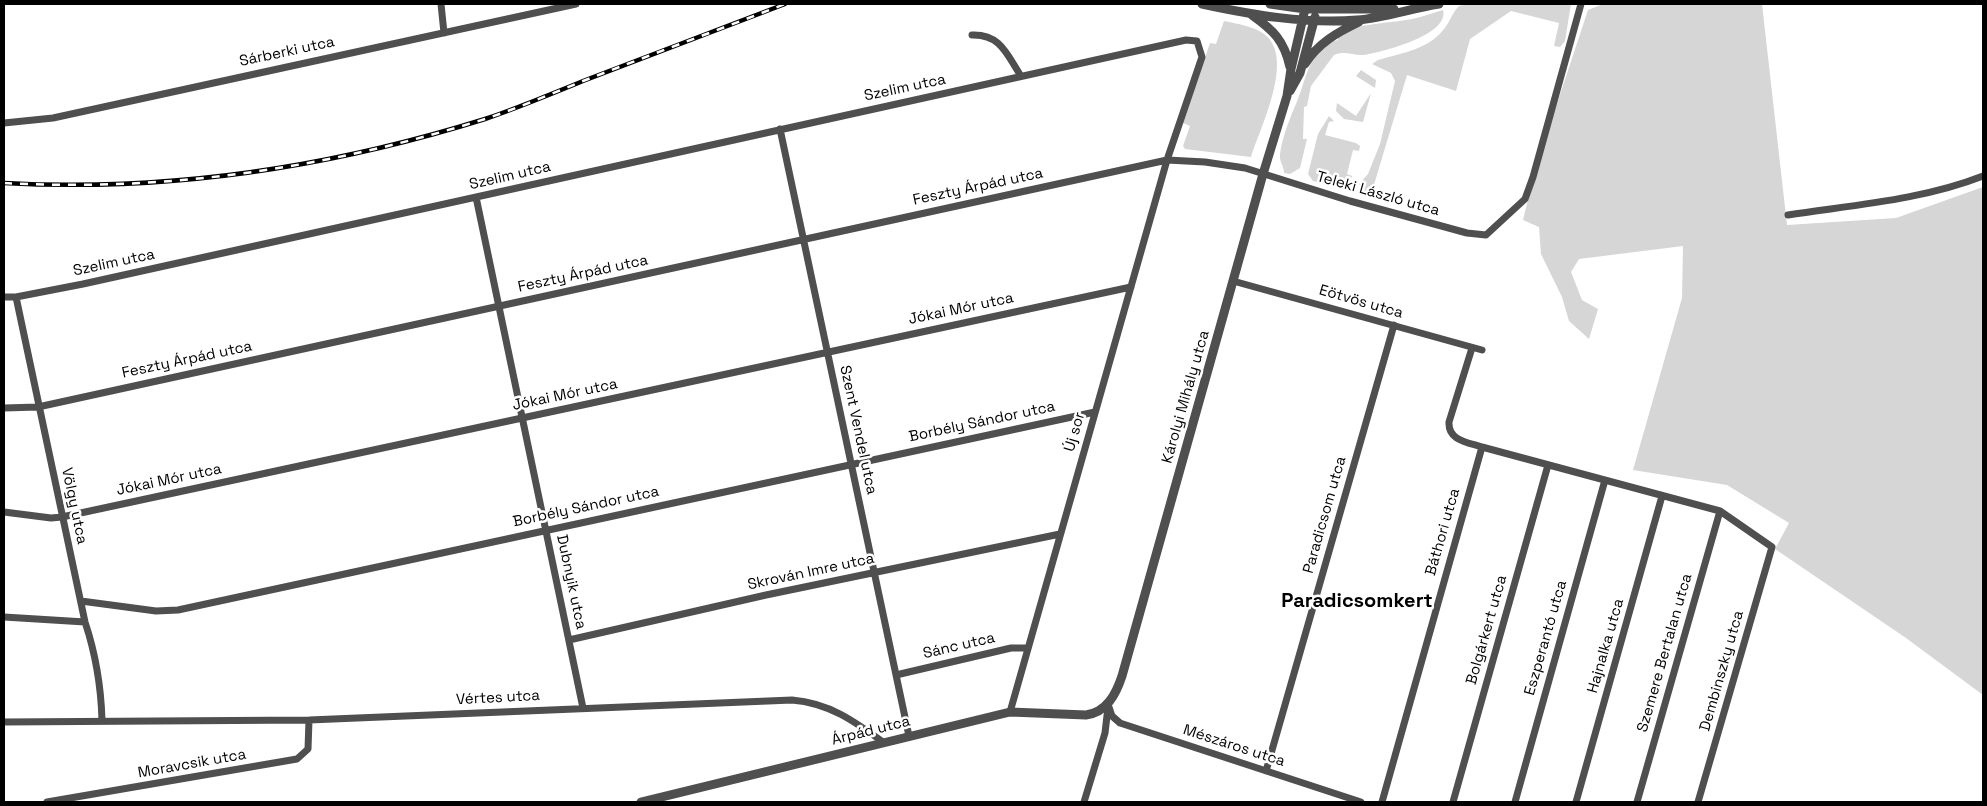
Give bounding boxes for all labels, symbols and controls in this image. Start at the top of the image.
street label: Sárberki utca [238,33,336,71]
street label: Szelim utca [862,71,948,105]
street label: Szelim utca [467,158,553,194]
street label: Feszty Árpád utca [911,164,1045,210]
street label: Teleki László utca [1314,168,1442,220]
street label: Szelim utca [71,246,157,280]
street label: Feszty Árpád utca [516,251,650,297]
street label: Eötvös utca [1317,281,1405,323]
street label: Jókai Mór utca [907,289,1015,329]
street label: Károlyi Mihály utca [1158,328,1214,466]
street label: Feszty Árpád utca [120,337,254,383]
street label: Szent Vendel utca [836,364,880,496]
street label: Jókai Mór utca [511,375,619,415]
street label: Borbély Sándor utca [907,398,1057,446]
street label: Új sor [1061,410,1089,454]
street label: Paradicsom utca [1300,454,1350,576]
street label: Jókai Mór utca [115,460,223,500]
street label: Völgy utca [57,466,91,546]
street label: Borbély Sándor utca [511,483,661,531]
street label: Báthori utca [1422,486,1464,578]
street label: Dubnyik utca [552,533,590,631]
street label: Skrován Imre utca [746,550,876,594]
street label: Szemere Bertalan utca [1634,572,1696,734]
street label: Bolgárkert utca [1463,573,1511,687]
street label: Eszperantó utca [1521,578,1571,698]
district label: Paradicsomkert [1281,590,1433,614]
street label: Hajnalka utca [1584,597,1628,695]
street label: Dembinszky utca [1696,609,1748,733]
street label: Sánc utca [921,629,997,663]
street label: Vértes utca [456,687,540,709]
street label: Árpád utca [830,713,912,749]
street label: Mészáros utca [1181,721,1287,771]
street label: Moravcsik utca [137,746,247,782]

